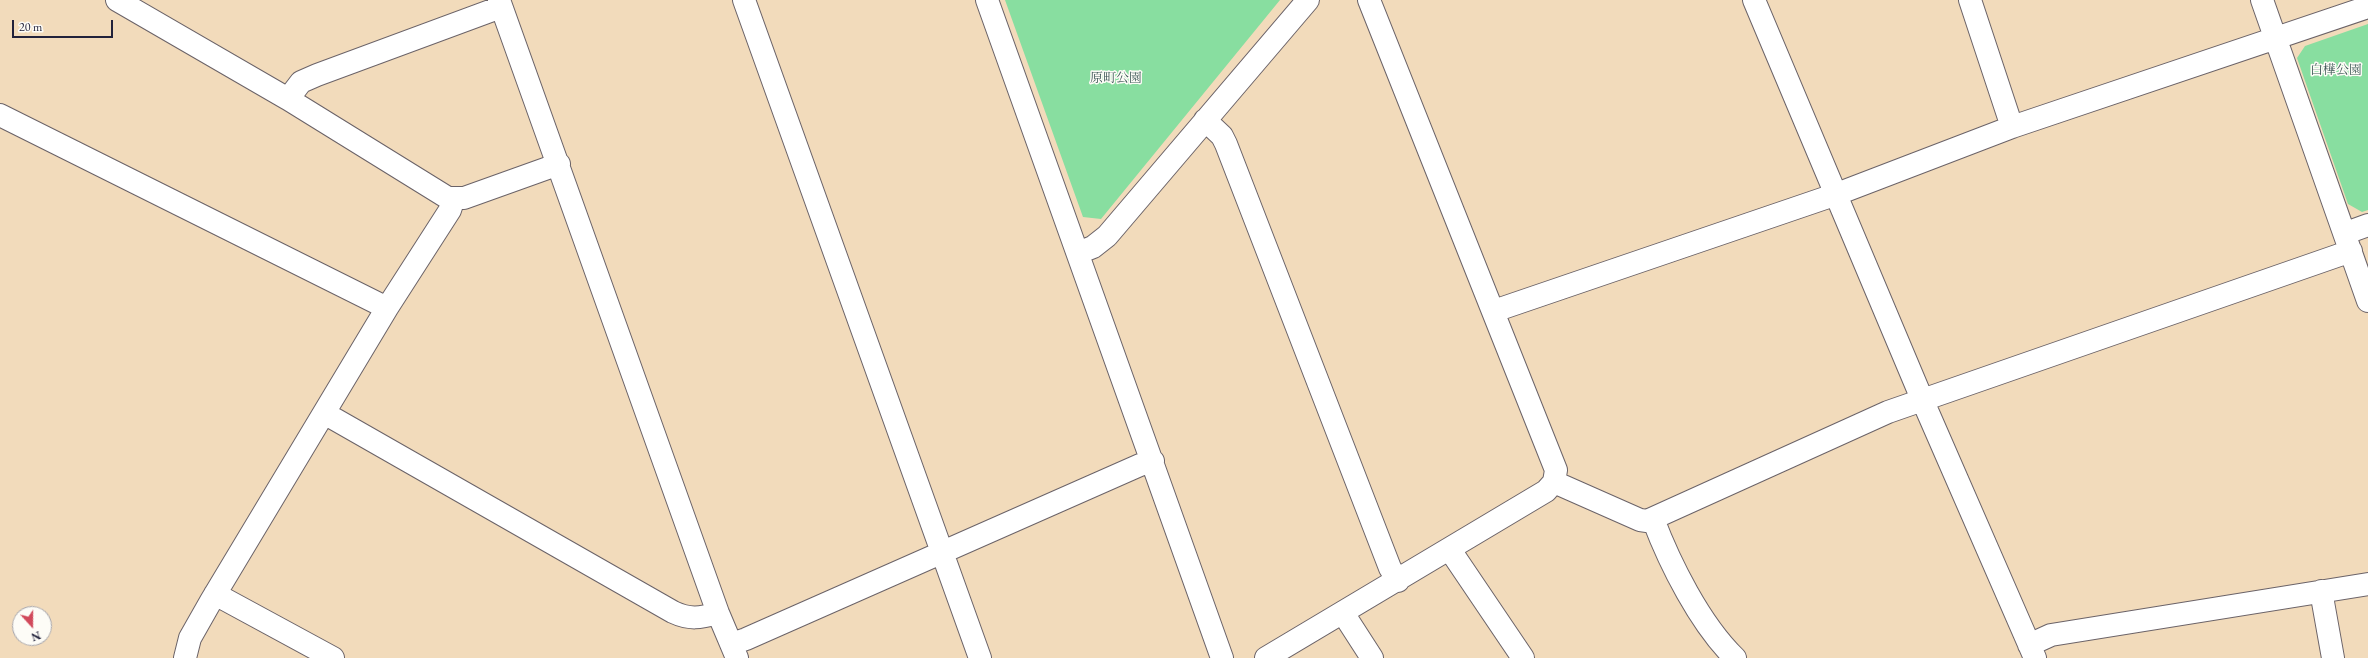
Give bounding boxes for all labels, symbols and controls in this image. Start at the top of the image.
scale bar [14,12,115,38]
text: 20 m [19,19,42,35]
park label: 白樺公園 [2310,62,2362,78]
park label: 原町公園 [1090,70,1142,86]
north arrow [12,606,52,646]
text: N [29,628,43,644]

